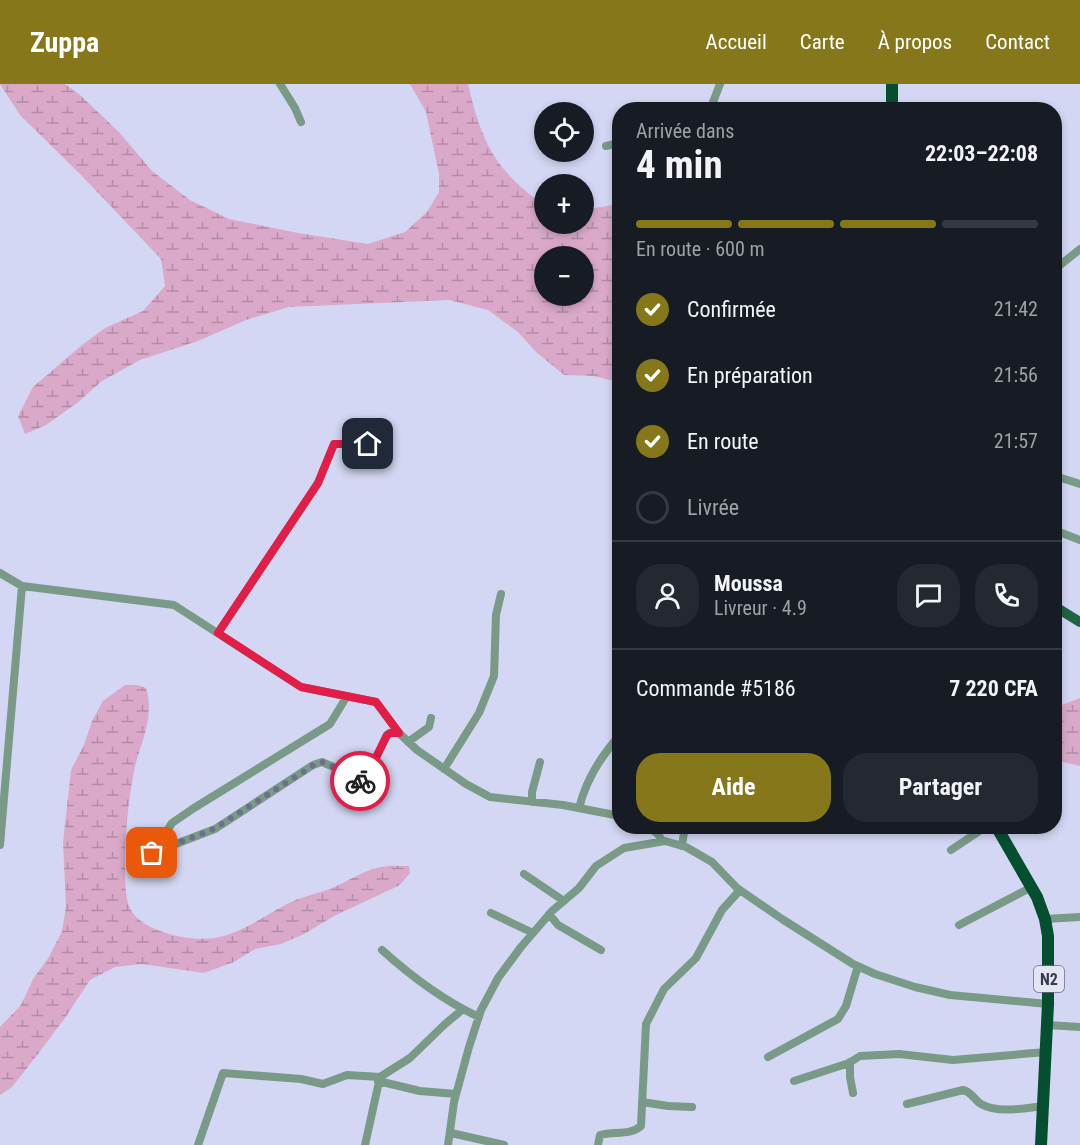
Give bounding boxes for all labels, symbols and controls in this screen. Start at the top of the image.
text: Zuppa [30,26,99,59]
text: Accueil [706,30,767,54]
text: Carte [800,30,845,54]
text: À propos [878,30,952,54]
text: Contact [985,30,1050,54]
map controls [534,102,594,306]
button: locate [534,102,594,162]
text: Arrivée dans [636,119,734,143]
text: 22:03–22:08 [925,141,1038,166]
text: 4 min [636,142,723,188]
button: + [534,174,594,234]
text: En route · 600 m [636,237,764,261]
button: − [534,246,594,306]
icon: check [636,293,669,326]
text: Confirmée [687,297,776,322]
text: 21:42 [994,297,1038,321]
icon: check [636,359,669,392]
text: En préparation [687,363,813,388]
text: 21:56 [994,363,1038,387]
pin [342,418,393,469]
icon: check [636,425,669,458]
icon: home [351,427,384,460]
text: En route [687,429,759,454]
text: 21:57 [994,429,1038,453]
text: Livrée [687,495,739,520]
button: person [636,564,699,627]
button: chat [897,564,960,627]
button: phone [975,564,1038,627]
text: Moussa [714,571,783,596]
text: Livreur · 4.9 [714,596,807,620]
text: Commande #5186 [636,676,796,701]
text: 7 220 CFA [949,676,1038,701]
courier [330,751,390,811]
button: Aide [636,753,831,822]
button: Partager [843,753,1038,822]
icon: bike [344,765,377,798]
pin [126,827,177,878]
icon: bag [135,836,168,869]
road number: N2 [1034,966,1064,992]

